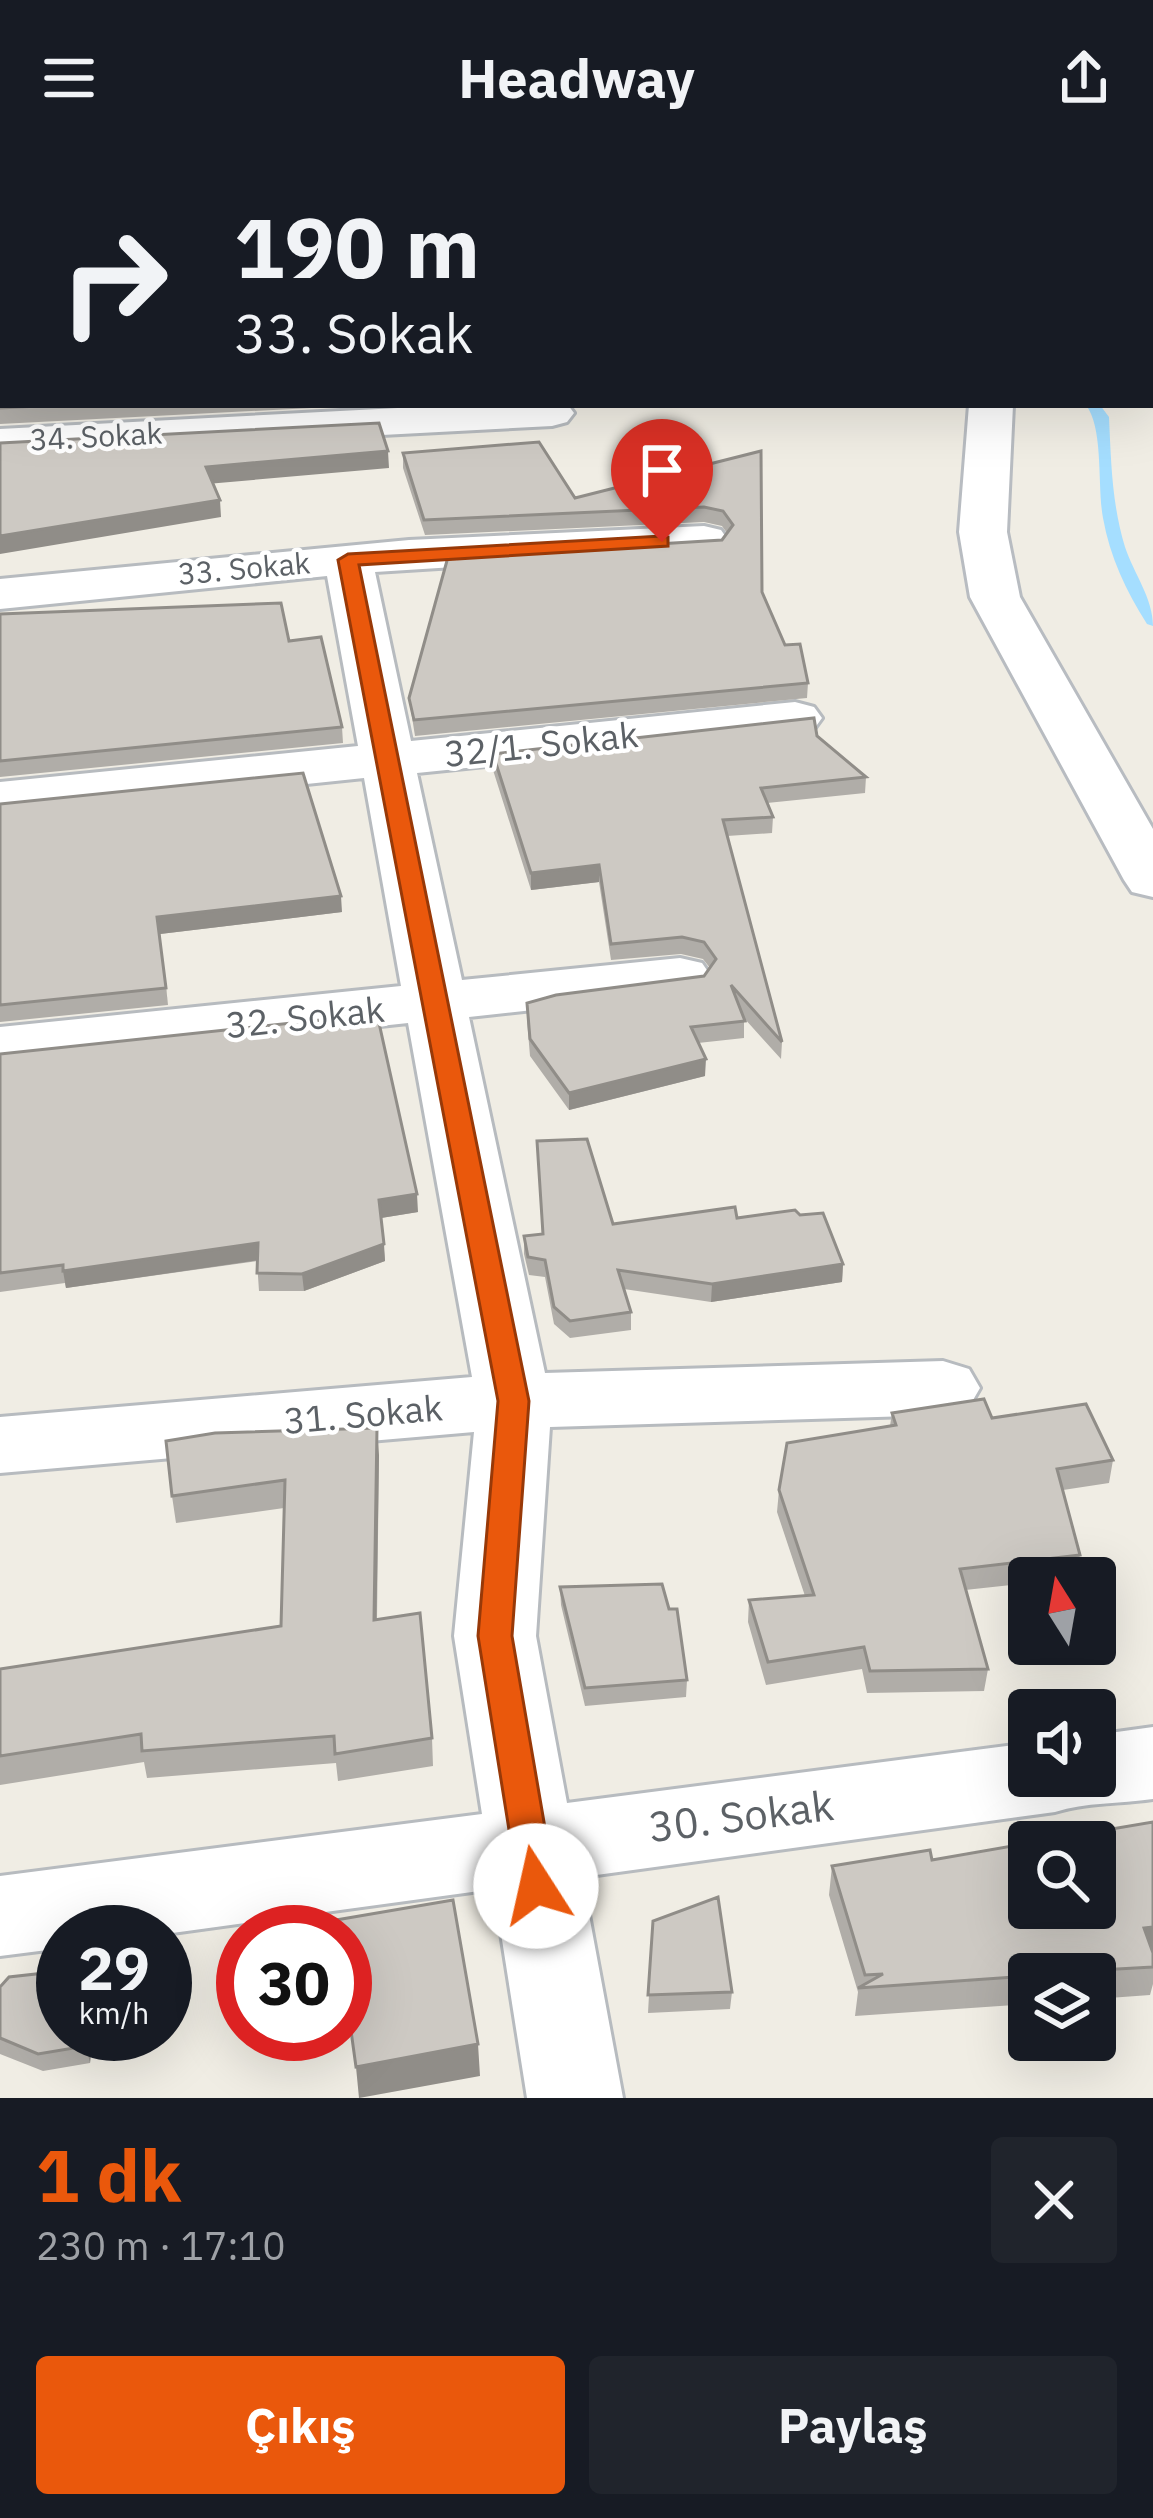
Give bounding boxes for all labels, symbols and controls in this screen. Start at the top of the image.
text: Headway [458,43,695,113]
icon: menu [36,45,102,111]
icon: share [1051,45,1117,111]
text: 190 m [234,192,480,301]
icon: right [36,204,192,360]
text: 33. Sokak [234,298,473,368]
street label: 34. Sokak [29,413,164,458]
pin [611,419,713,542]
icon: arrive [629,437,695,503]
street label: 33. Sokak [176,542,312,593]
street label: 32/1. Sokak [442,710,640,777]
street label: 32. Sokak [223,985,387,1048]
street label: 31. Sokak [281,1383,444,1444]
north arrow [1008,1557,1116,1665]
map controls [1008,1557,1116,2061]
button: sound [1008,1689,1116,1797]
street label: 30. Sokak [645,1777,837,1854]
button: search [1008,1821,1116,1929]
position arrow [473,1823,599,1949]
speed limit sign: 30 [216,1905,372,2061]
text: 29 [78,1928,150,2007]
button: layers [1008,1953,1116,2061]
text: km/h [79,1993,149,2032]
text: 1 dk [36,2128,182,2222]
button: close [991,2137,1117,2263]
text: 230 m · 17:10 [36,2220,286,2271]
button: Çıkış [36,2356,565,2494]
button: Paylaş [589,2356,1117,2494]

